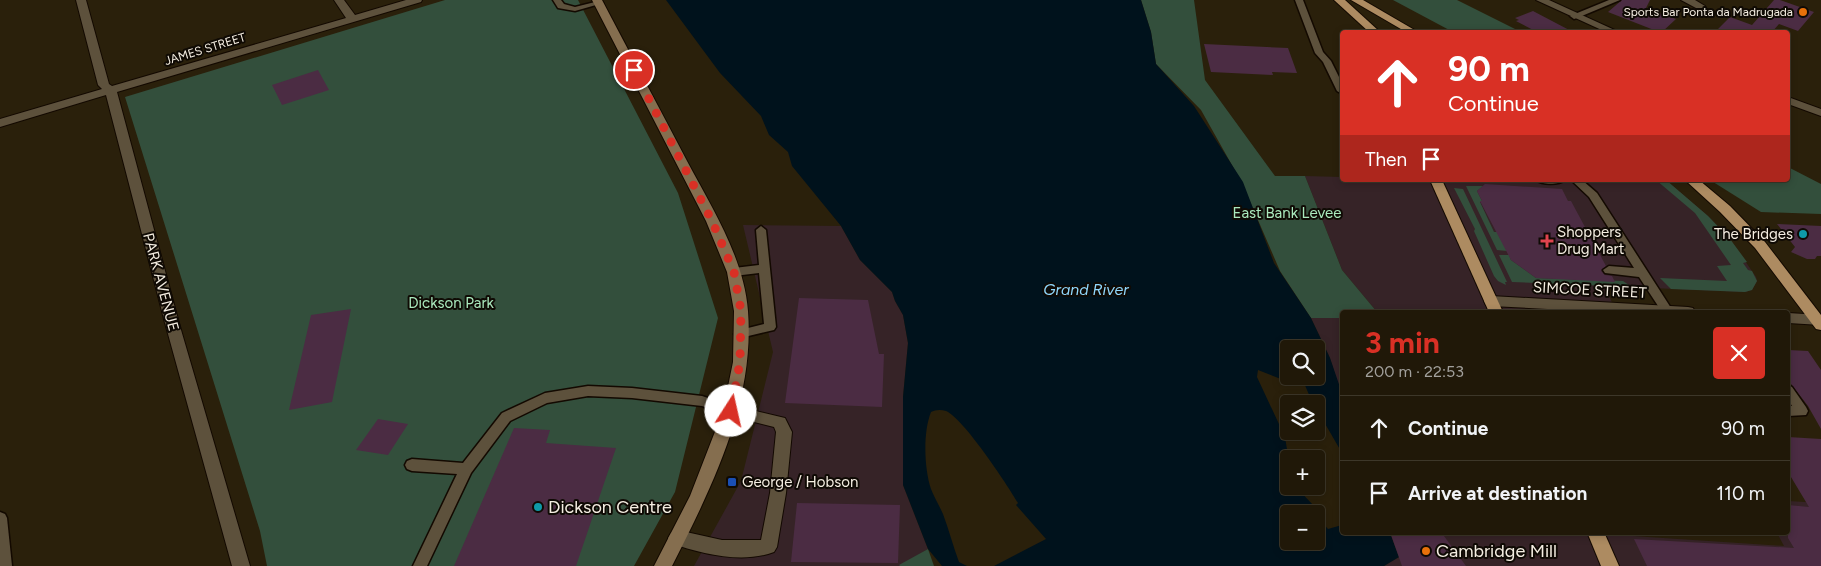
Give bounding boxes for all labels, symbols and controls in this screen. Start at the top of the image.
place label: Sports Bar Ponta da Madrugada [1623,5,1793,19]
marker: Sports Bar Ponta da Madrugada [1797,6,1809,18]
street label: JAMES STREET [163,30,248,68]
text: 90 m [1448,48,1530,90]
pin [613,49,655,91]
icon: ahead [1365,50,1430,115]
icon: arrive [620,56,648,84]
text: Continue [1448,90,1539,117]
icon: arrive [1417,145,1445,173]
text: Then [1365,148,1407,171]
park label: East Bank Levee [1233,204,1341,222]
place label: Shoppers Drug Mart [1557,223,1625,258]
place label: The Bridges [1714,225,1793,243]
marker: The Bridges [1797,228,1809,240]
street label: PARK AVENUE [139,231,183,333]
marker: Shoppers Drug Mart [1541,235,1553,247]
street label: SIMCOE STREET [1533,278,1648,302]
water label: Grand River [1043,280,1129,299]
park label: Dickson Park [408,294,494,312]
text: 3 min [1365,324,1440,361]
button: close [1713,327,1765,379]
map controls [1280,340,1325,550]
button: search [1280,340,1325,385]
text: 200 m · 22:53 [1365,362,1464,381]
position arrow [704,384,756,436]
button: layers [1280,395,1325,440]
icon: ahead [1365,414,1393,442]
text: Continue [1408,417,1488,440]
text: 90 m [1721,417,1765,440]
button: + [1280,450,1325,495]
place label: George / Hobson [742,473,858,491]
marker: George / Hobson [726,476,738,488]
icon: arrive [1365,479,1393,507]
text: Arrive at destination [1408,482,1587,505]
text: 110 m [1716,482,1765,505]
place label: Dickson Centre [548,496,672,518]
marker: Dickson Centre [532,501,544,513]
button: − [1280,505,1325,550]
place label: Cambridge Mill [1436,540,1557,562]
marker: Cambridge Mill [1420,545,1432,557]

